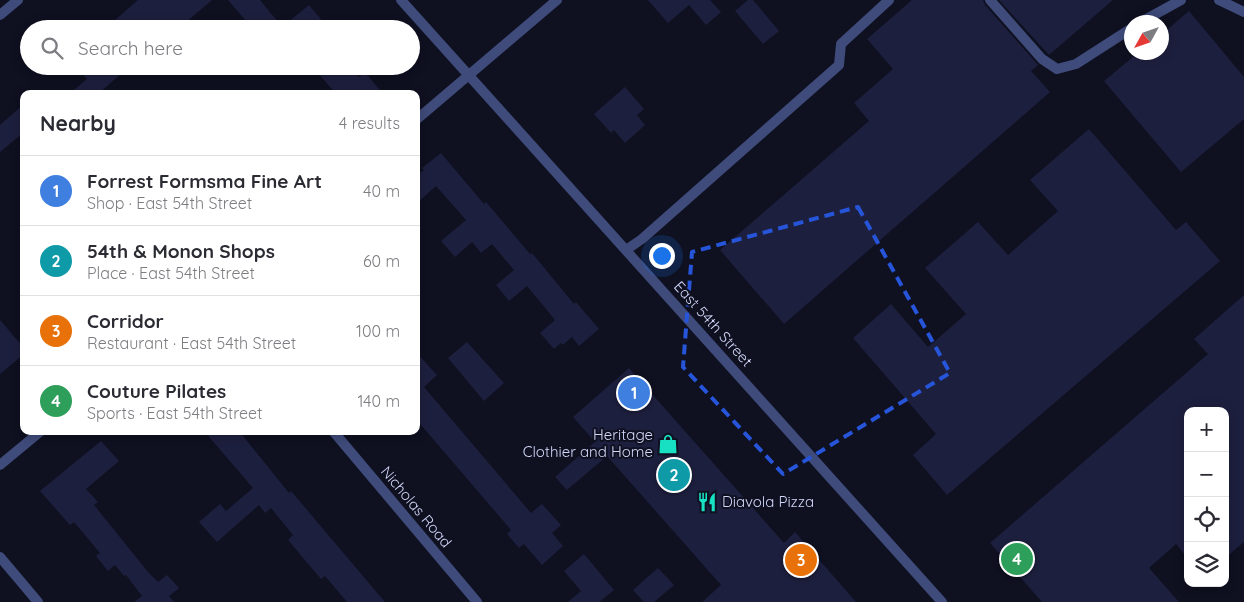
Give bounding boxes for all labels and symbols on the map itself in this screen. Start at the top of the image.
north arrow [1124,15,1169,60]
your location [649,243,675,269]
street label: East 54th Street [670,277,757,370]
pin: 1 [618,374,650,412]
place label: Heritage Clothier and Home [523,425,653,461]
shop icon: Heritage Clothier and Home [657,433,679,455]
pin: 2 [658,456,690,494]
street label: Nicholas Road [377,462,456,551]
restaurant icon: Diavola Pizza [696,491,718,513]
place label: Diavola Pizza [722,492,814,511]
pin: 4 [1001,540,1033,578]
pin: 3 [785,541,817,579]

